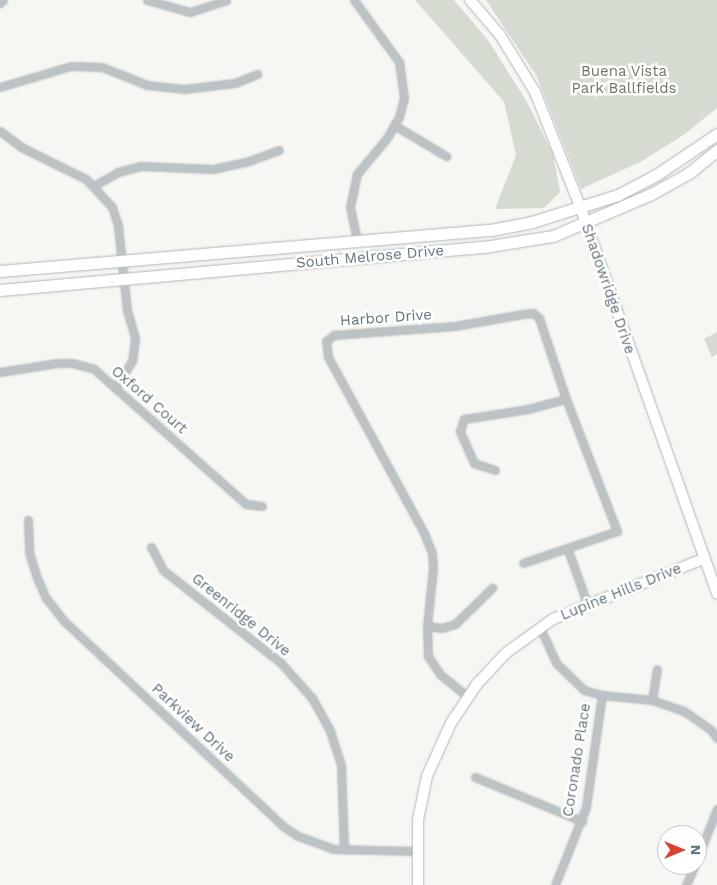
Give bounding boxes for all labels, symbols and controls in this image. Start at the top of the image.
park label: Buena Vista Park Ballfields [571,62,677,97]
street label: Shadowridge Drive [577,221,639,357]
street label: South Melrose Drive [295,242,445,272]
street label: Harbor Drive [339,306,433,330]
street label: Oxford Court [107,362,191,438]
street label: Lupine Hills Drive [558,559,684,625]
street label: Greenridge Drive [188,570,294,660]
street label: Parkview Drive [148,680,238,766]
street label: Coronado Place [559,702,595,818]
north arrow [657,825,707,875]
text: N [688,845,704,855]

